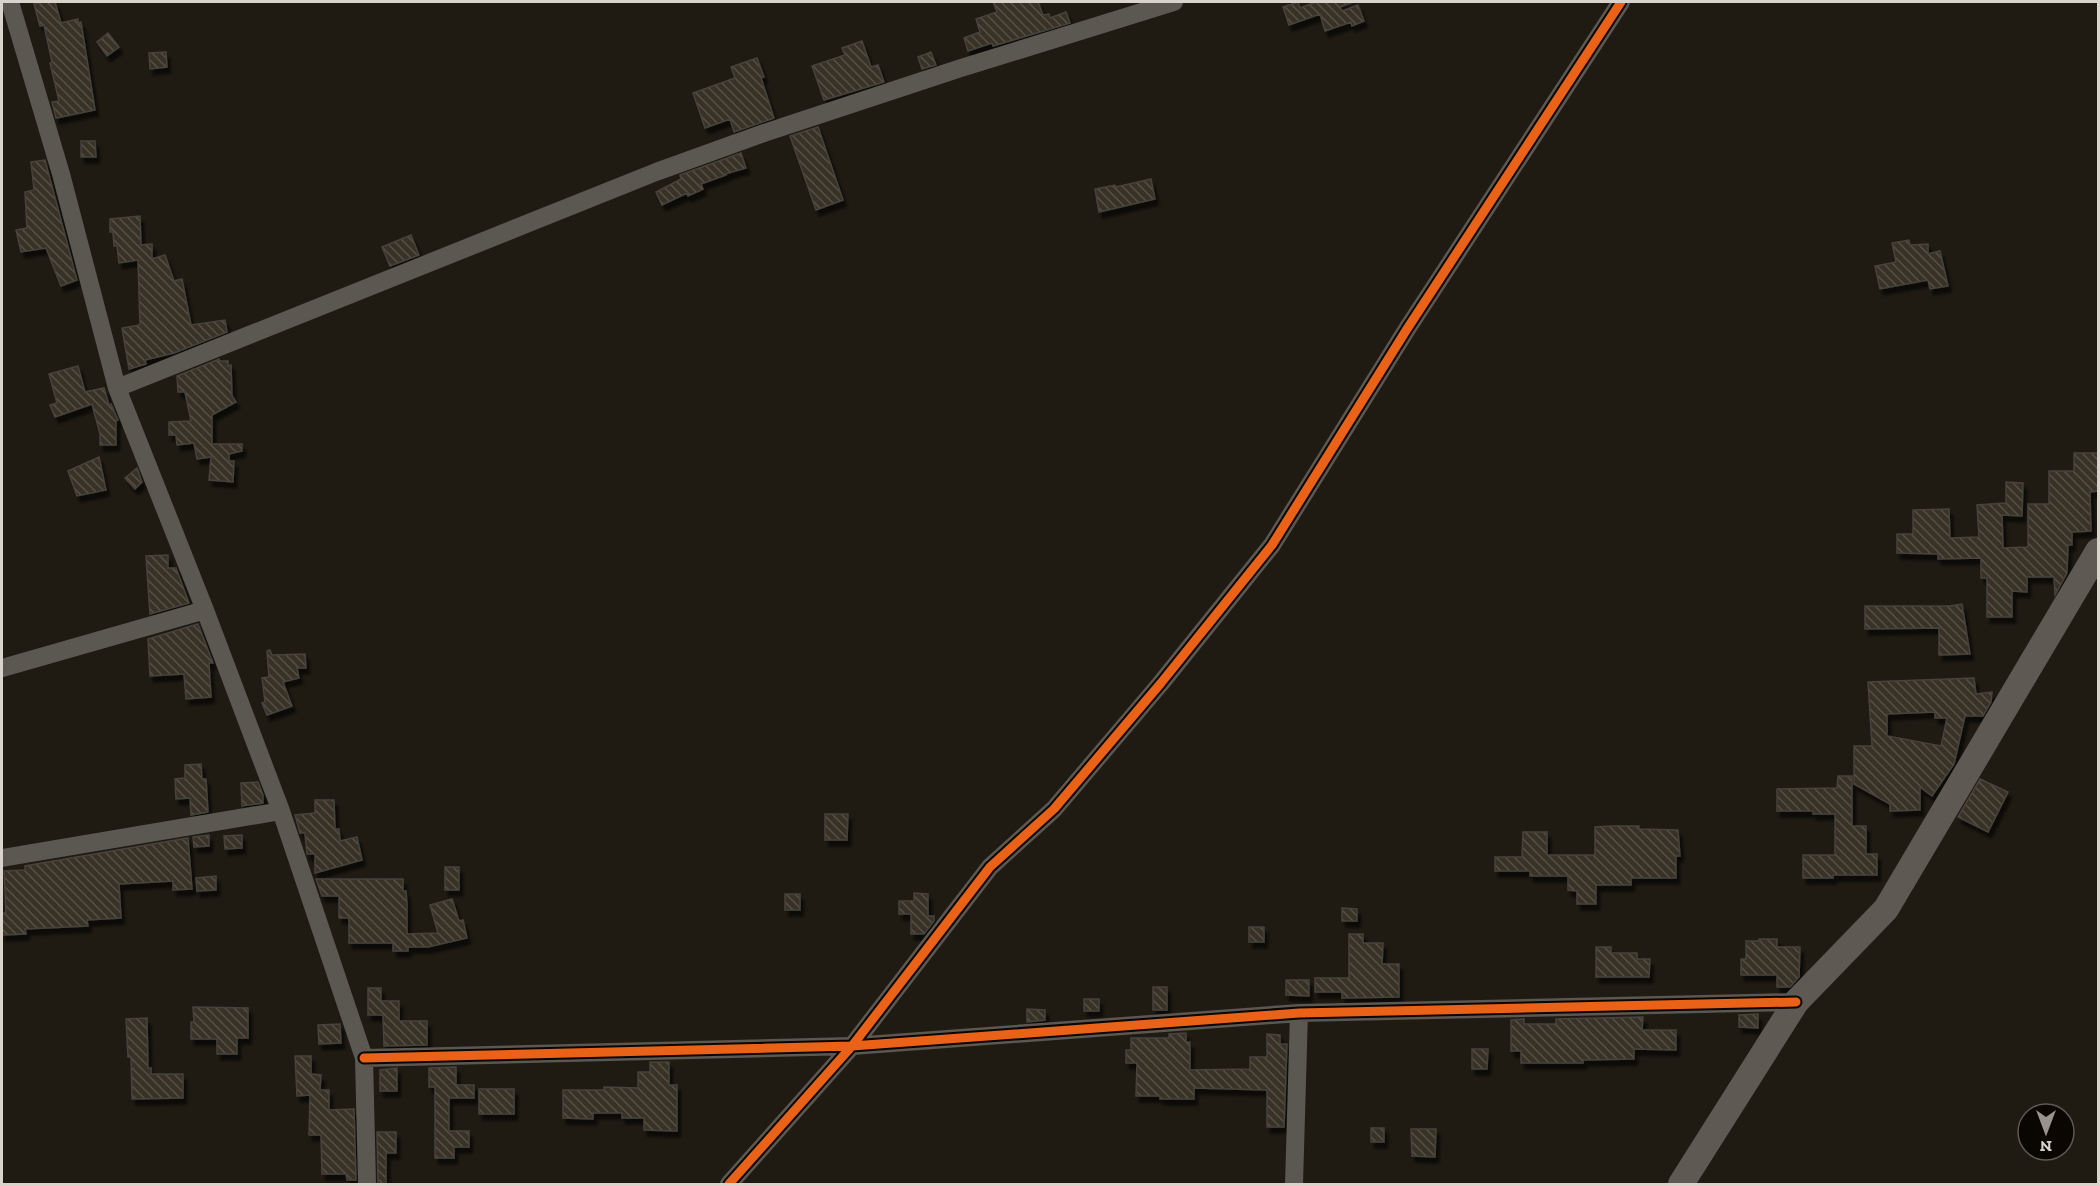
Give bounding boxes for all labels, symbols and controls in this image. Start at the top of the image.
north arrow [2016,1102,2076,1162]
text: N [2040,1137,2052,1156]

